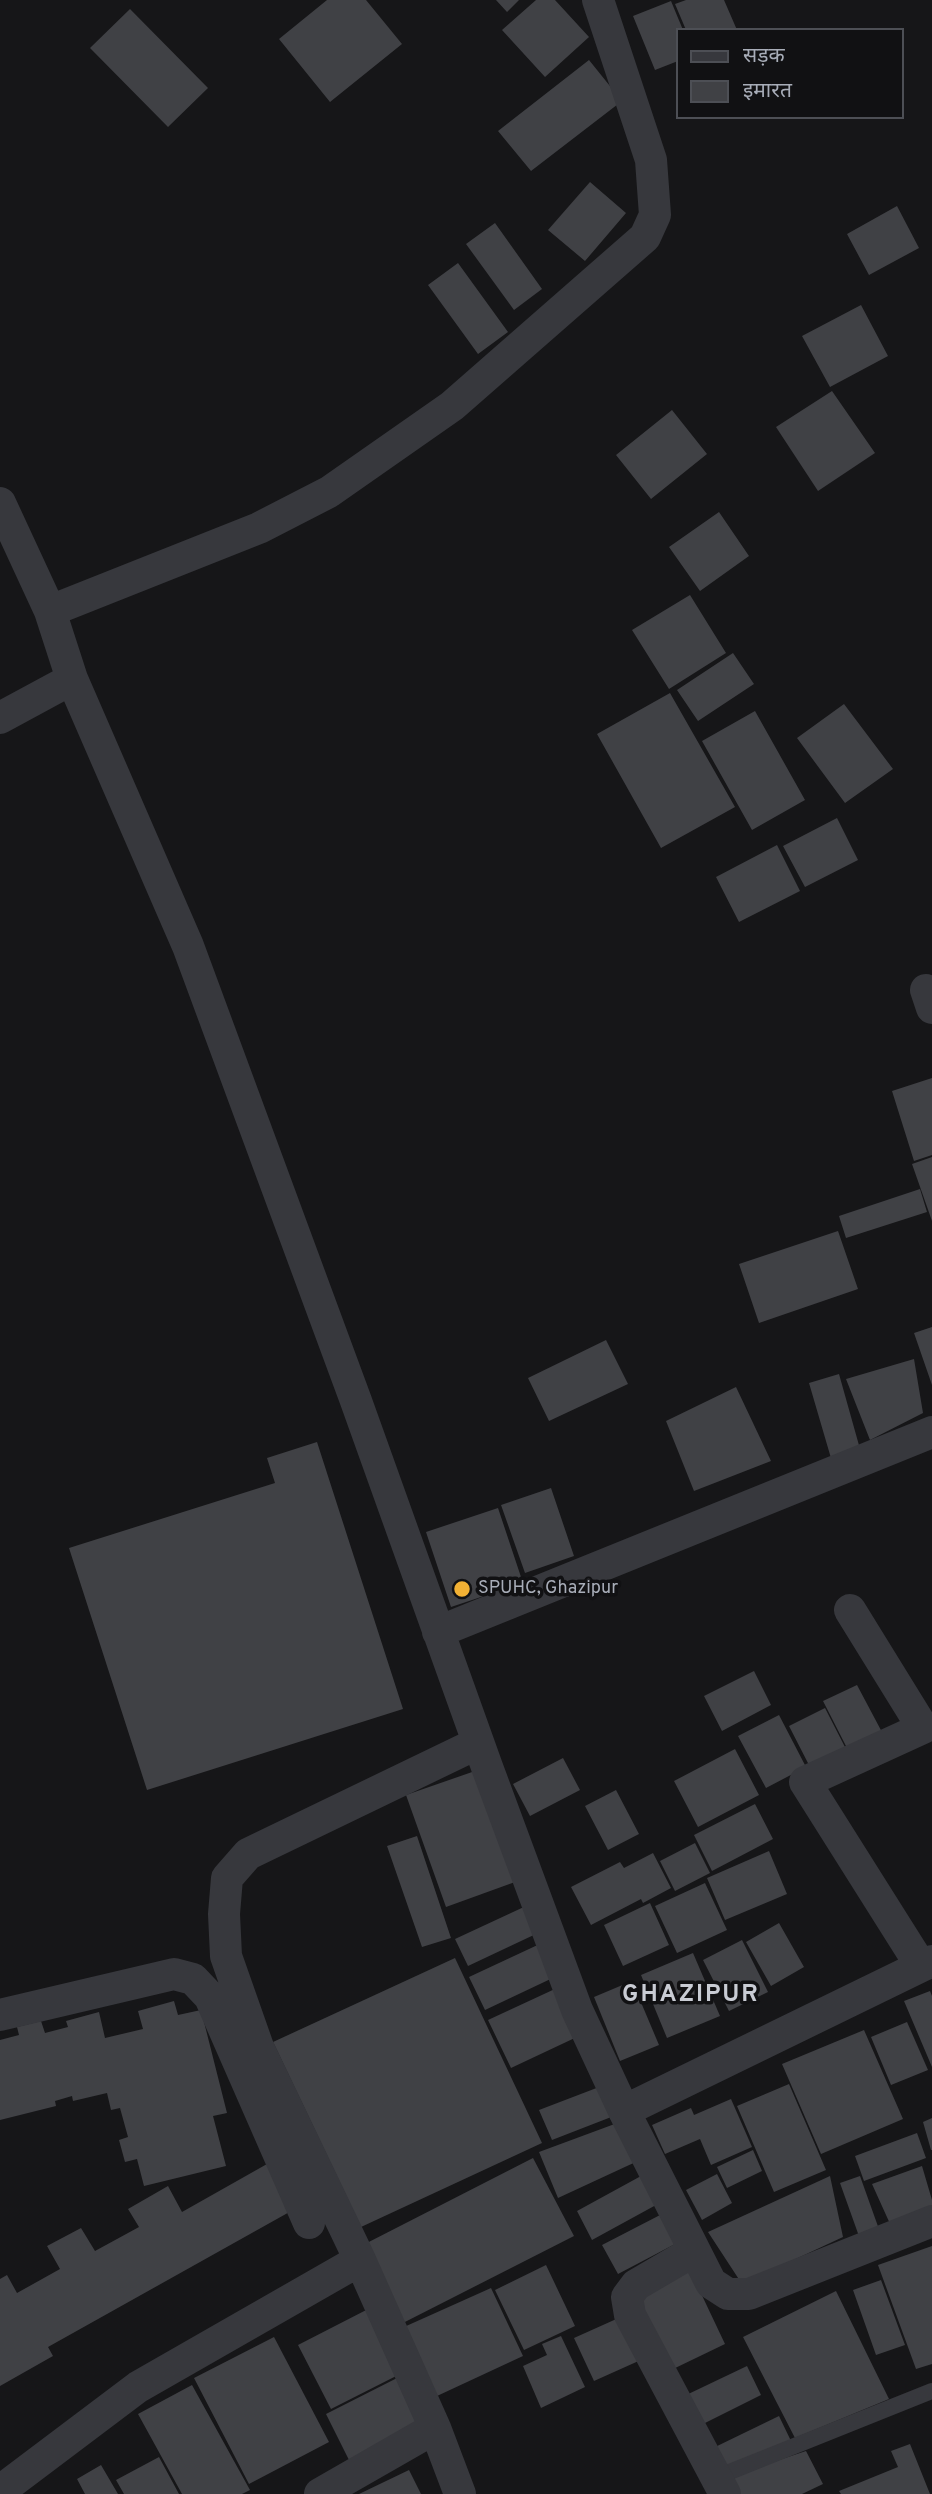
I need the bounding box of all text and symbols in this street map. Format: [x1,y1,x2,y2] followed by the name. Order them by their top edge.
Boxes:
[676,28,904,119] legend
[743,43,785,70] text: सड़क
[743,78,792,105] text: इमारत
[478,1578,618,1600] place label: SPUHC, Ghazipur
[452,1579,472,1599] marker: SPUHC, Ghazipur
[623,1982,759,2010] district label: GHAZIPUR

